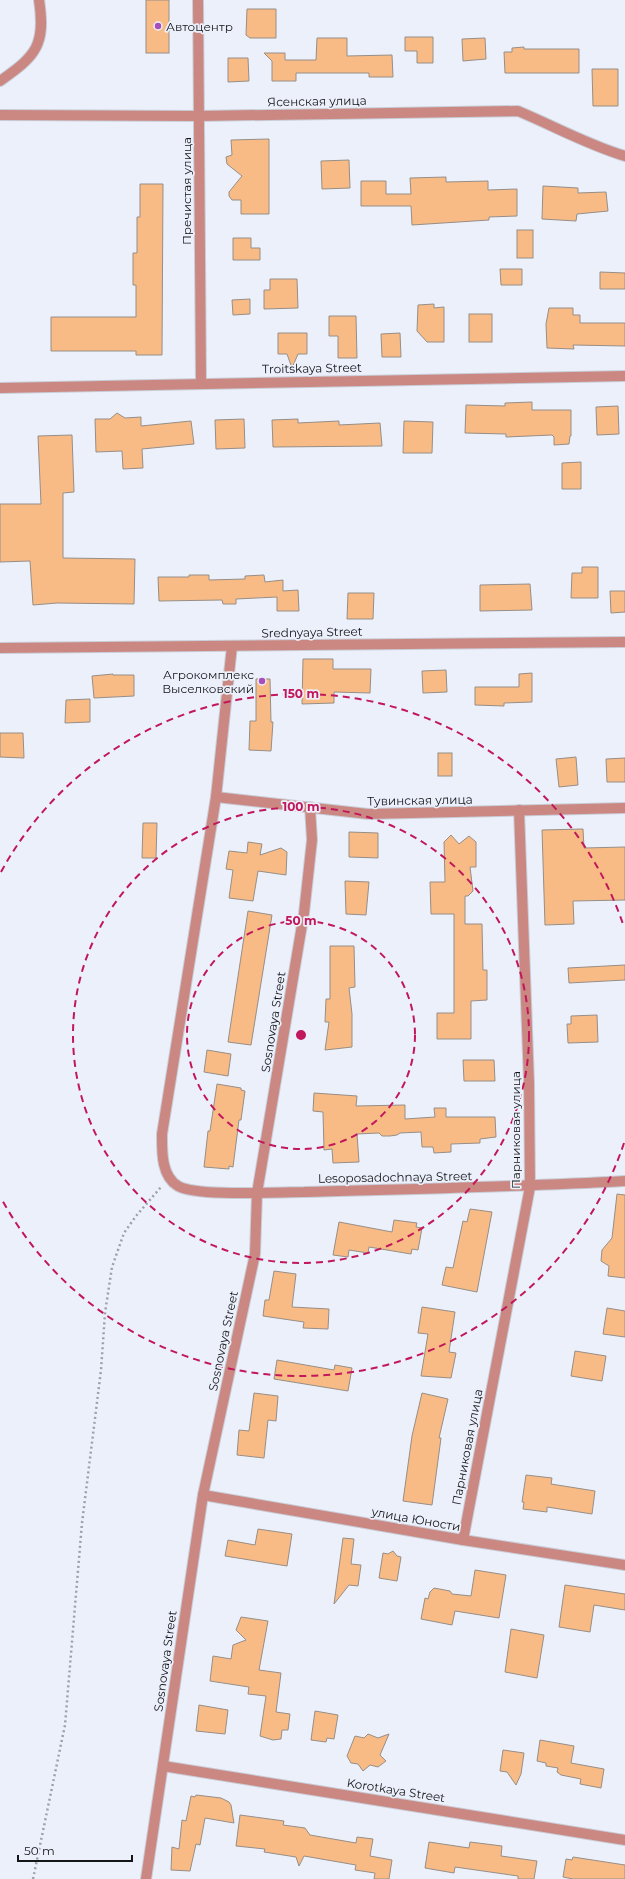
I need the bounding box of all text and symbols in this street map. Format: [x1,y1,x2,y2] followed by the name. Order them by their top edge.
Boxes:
[166,19,233,34] place label: Автоцентр
[153,21,163,31] marker: Автоцентр
[267,93,367,109] street label: Ясенская улица
[179,137,194,245] street label: Пречистая улица
[262,360,362,376] street label: Troitskaya Street
[261,624,363,640] street label: Srednyaya Street
[162,667,254,696] place label: Агрокомплекс Выселковский
[257,676,267,686] marker: Агрокомплекс Выселковский
[283,686,319,701] text: 150 m
[367,792,473,808] street label: Тувинская улица
[283,799,319,814] text: 100 m
[285,913,317,928] text: 50 m
[258,970,288,1074] street label: Sosnovaya Street
[294,1028,308,1042] centre of rings
[508,1071,523,1189] street label: Парниковая улица
[318,1168,472,1186] street label: Lesoposadochnaya Street
[205,1289,241,1392] street label: Sosnovaya Street
[448,1388,486,1506] street label: Парниковая улица
[369,1504,462,1534] street label: улица Юности
[150,1609,180,1713] street label: Sosnovaya Street
[346,1775,446,1805] street label: Korotkaya Street
[18,1837,132,1863] scale bar
[24,1843,55,1858] text: 50 m

